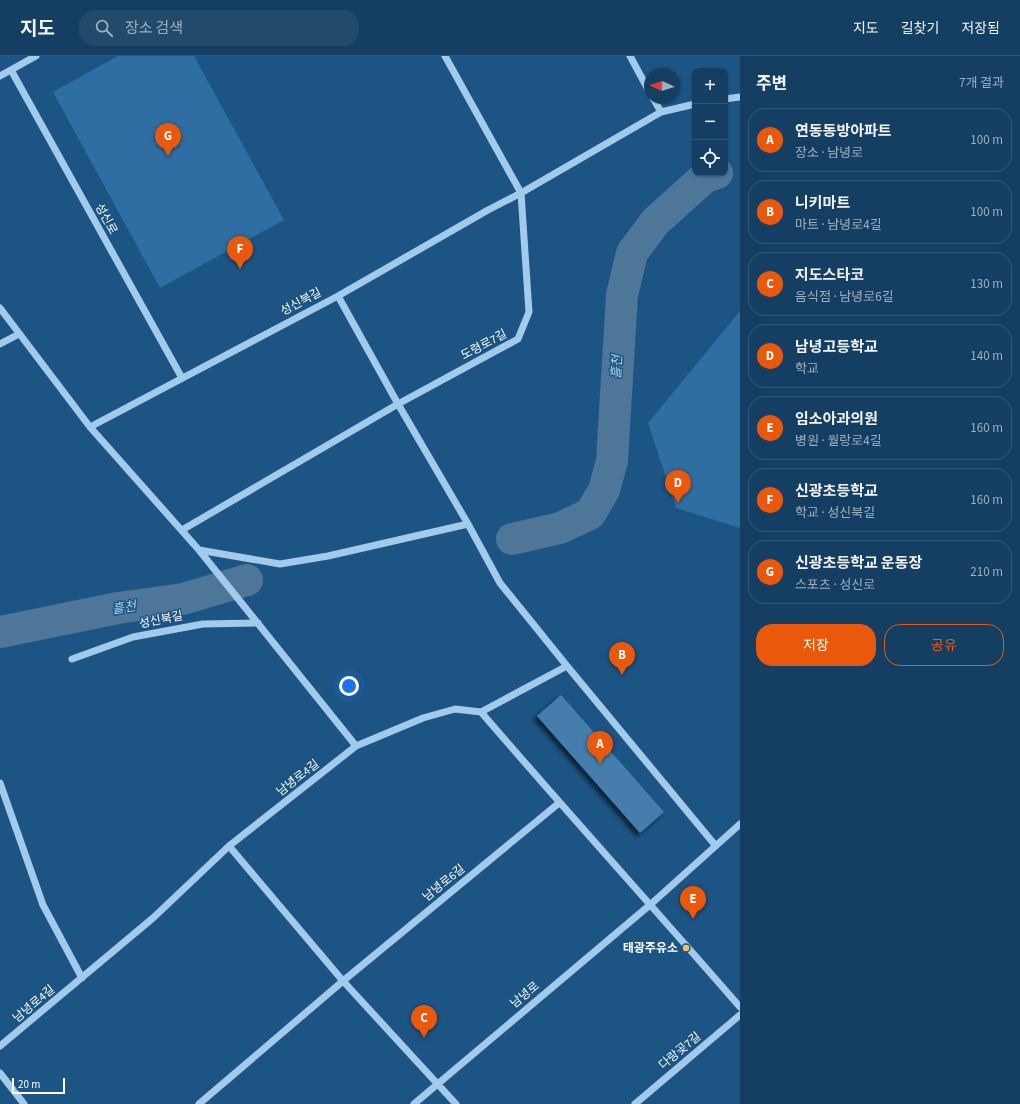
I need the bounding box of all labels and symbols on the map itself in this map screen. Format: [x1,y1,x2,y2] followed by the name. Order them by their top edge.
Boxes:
[644,68,680,104] north arrow
[155,123,181,156] pin: G
[91,200,121,238] street label: 성신로
[227,236,253,269] pin: F
[278,284,324,320] street label: 성신북길
[458,326,510,364] street label: 도령로7길
[607,354,627,379] water label: 흘천
[665,470,691,503] pin: D
[111,597,138,619] water label: 흘천
[138,607,184,633] street label: 성신북길
[609,642,635,675] pin: B
[339,676,359,696] your location
[587,731,613,764] pin: A
[273,756,323,800] street label: 남녕로4길
[419,861,469,905] street label: 남녕로6길
[680,886,706,919] pin: E
[623,940,678,957] place label: 태광주유소
[681,943,691,953] marker: 태광주유소
[507,978,543,1012] street label: 남녕로
[9,981,59,1027] street label: 남녕로4길
[411,1005,437,1038] pin: C
[655,1028,705,1074] street label: 다랑곶7길
[12,1076,65,1095] scale bar

